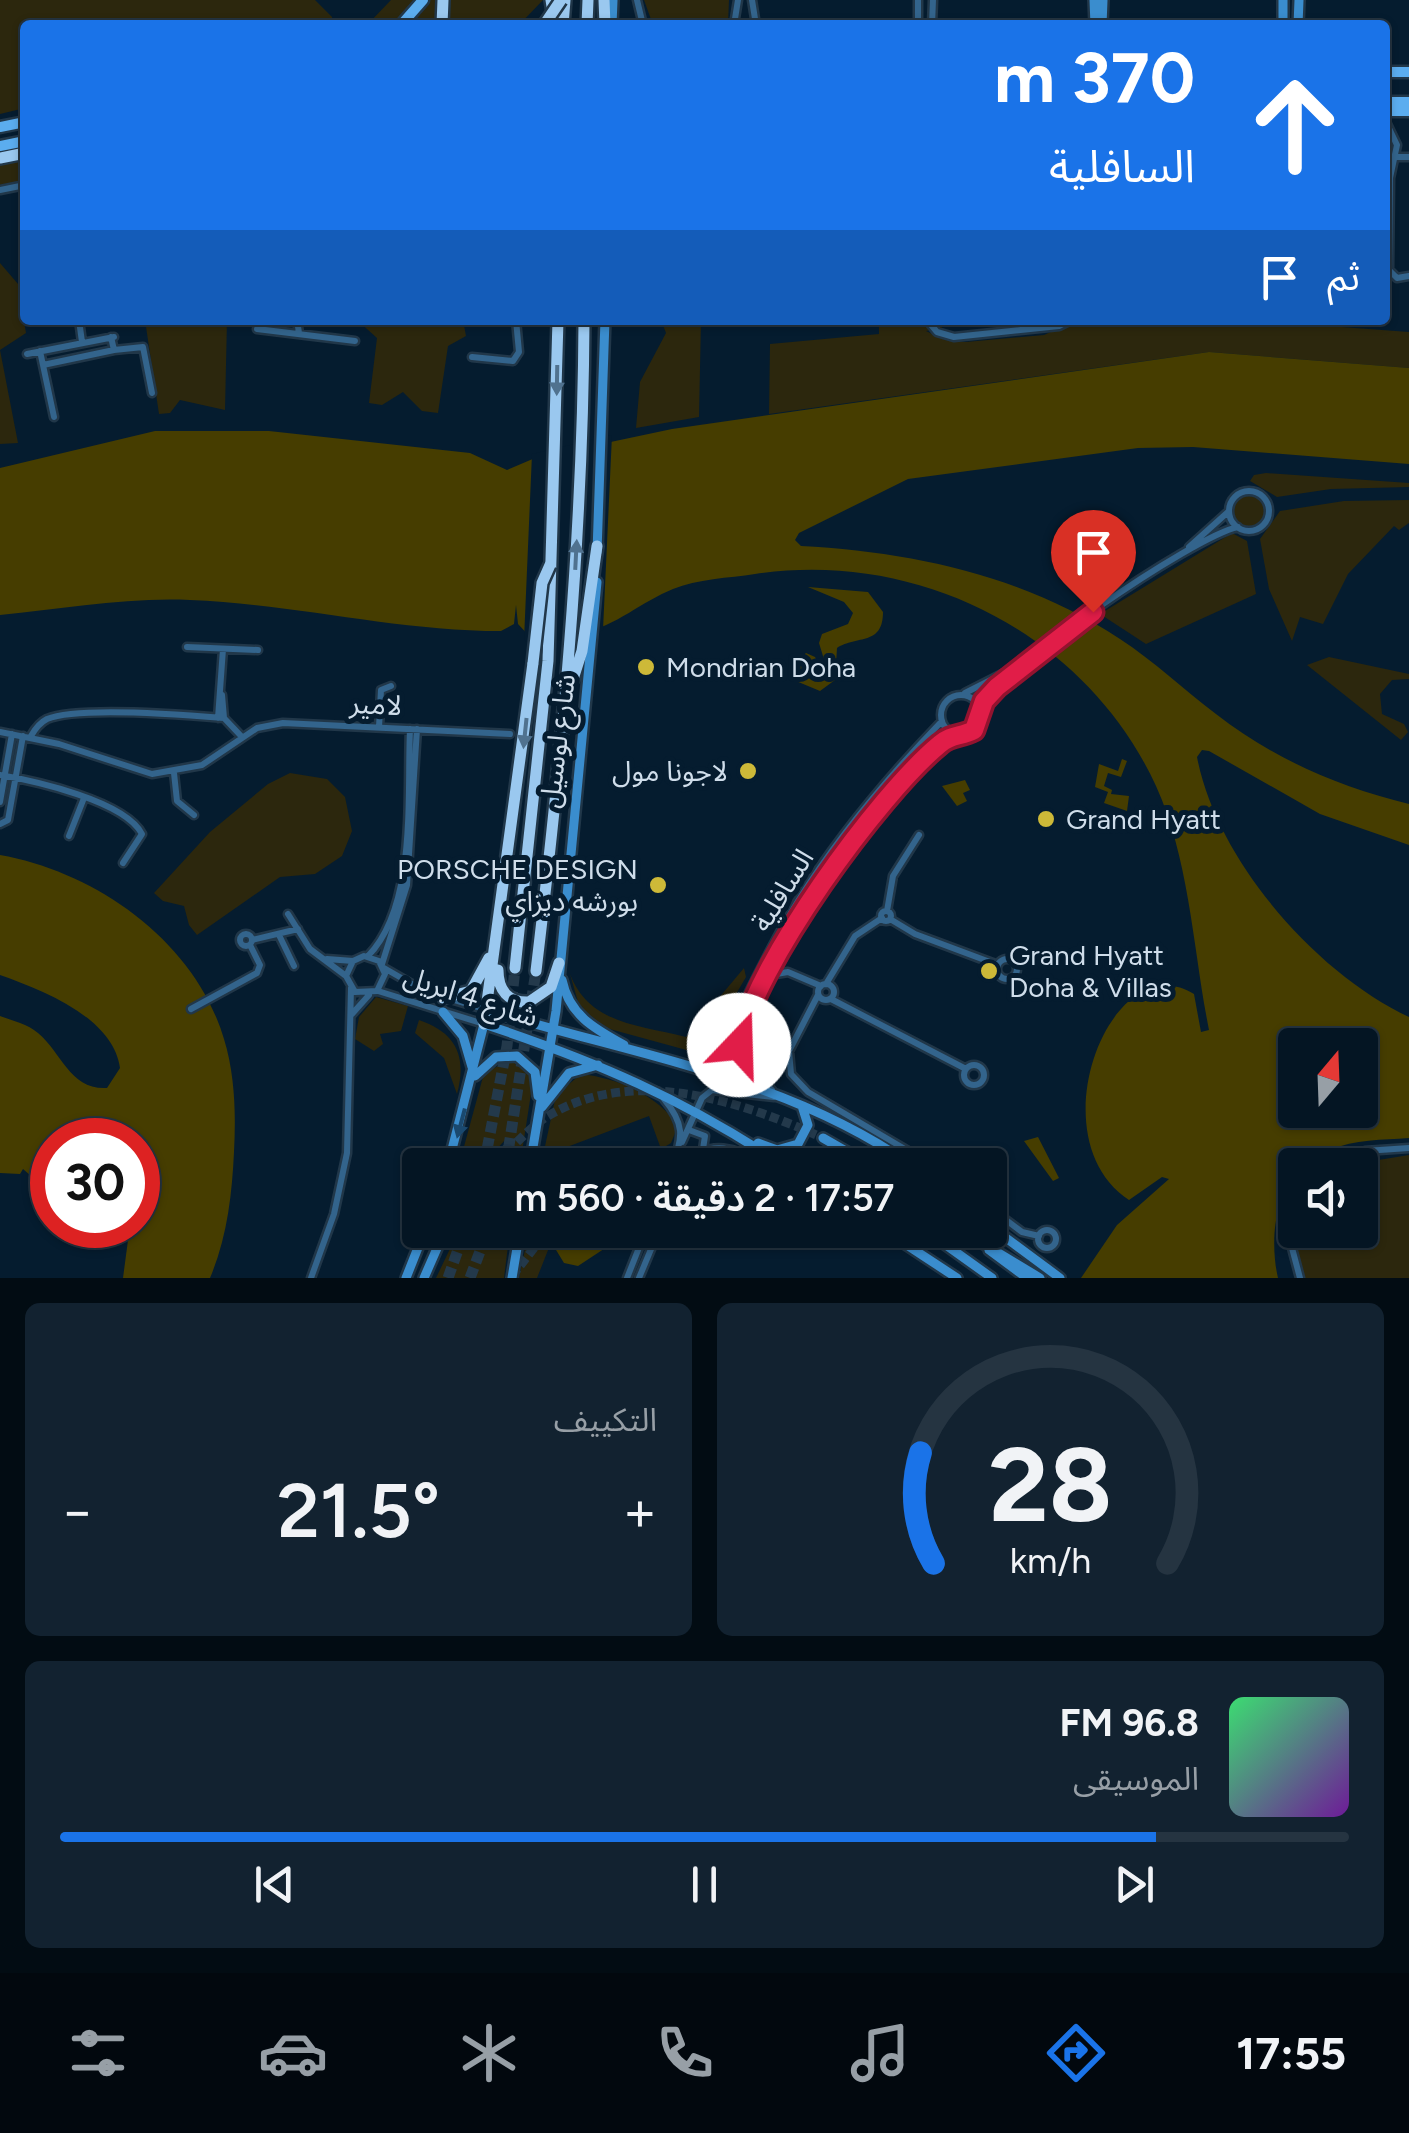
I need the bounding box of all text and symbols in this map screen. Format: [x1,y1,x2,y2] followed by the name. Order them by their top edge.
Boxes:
[994,35,1195,120] text: 370 m
[1230,60,1360,190] icon: ahead
[1049,139,1195,193] text: السافلية
[1252,250,1307,305] icon: arrive
[1327,254,1360,300] text: ثم
[549,365,565,397] one-way arrow
[1051,510,1136,613] pin
[1066,525,1121,580] icon: arrive
[568,539,584,571] one-way arrow
[666,650,856,684] place label: Mondrian Doha
[635,656,657,678] marker: Mondrian Doha
[532,672,586,810] street label: شارع لوسيل
[348,686,403,722] street label: لامير
[517,717,533,749] one-way arrow
[612,754,728,788] place label: لاجونا مول
[737,760,759,782] marker: لاجونا مول
[1066,802,1221,836] place label: Grand Hyatt
[1035,808,1057,830] marker: Grand Hyatt
[744,842,820,938] street label: السافلية
[397,852,638,922] place label: PORSCHE DESIGN بورشه ديزاي
[647,874,669,896] marker: PORSCHE DESIGN بورشه ديزاي
[1009,938,1172,1004] place label: Grand Hyatt Doha & Villas
[398,958,542,1037] street label: شارع 4 ابريل
[978,960,1000,982] marker: Grand Hyatt Doha & Villas
[687,993,791,1097] position arrow
[1278,1028,1378,1128] north arrow
[1278,1028,1378,1248] map controls
[453,1108,468,1139] one-way arrow
[30,1118,160,1248] speed limit sign: 30
[1278,1148,1378,1248] button: sound
[515,1175,894,1221] text: 17:57 · 2 دقيقة · 560 m
[554,1401,657,1439] text: التكييف
[989,1422,1112,1547] text: 28
[277,1466,440,1556] text: 21.5°
[60,1478,94,1544] text: −
[623,1478,657,1544] text: +
[1010,1539,1091,1582] text: km/h
[1060,1700,1199,1746] text: 96.8 FM
[1073,1760,1199,1798] text: الموسيقى
[247,1857,302,1912] icon: previous
[677,1857,732,1912] icon: pause
[1107,1857,1162,1912] icon: next
[63,2018,133,2088] icon: filters
[258,2018,328,2088] icon: car
[454,2018,524,2088] icon: climate
[650,2018,720,2088] icon: phone
[845,2018,915,2088] icon: music
[1041,2018,1111,2088] icon: directions
[1236,2026,1346,2080] text: 17:55

